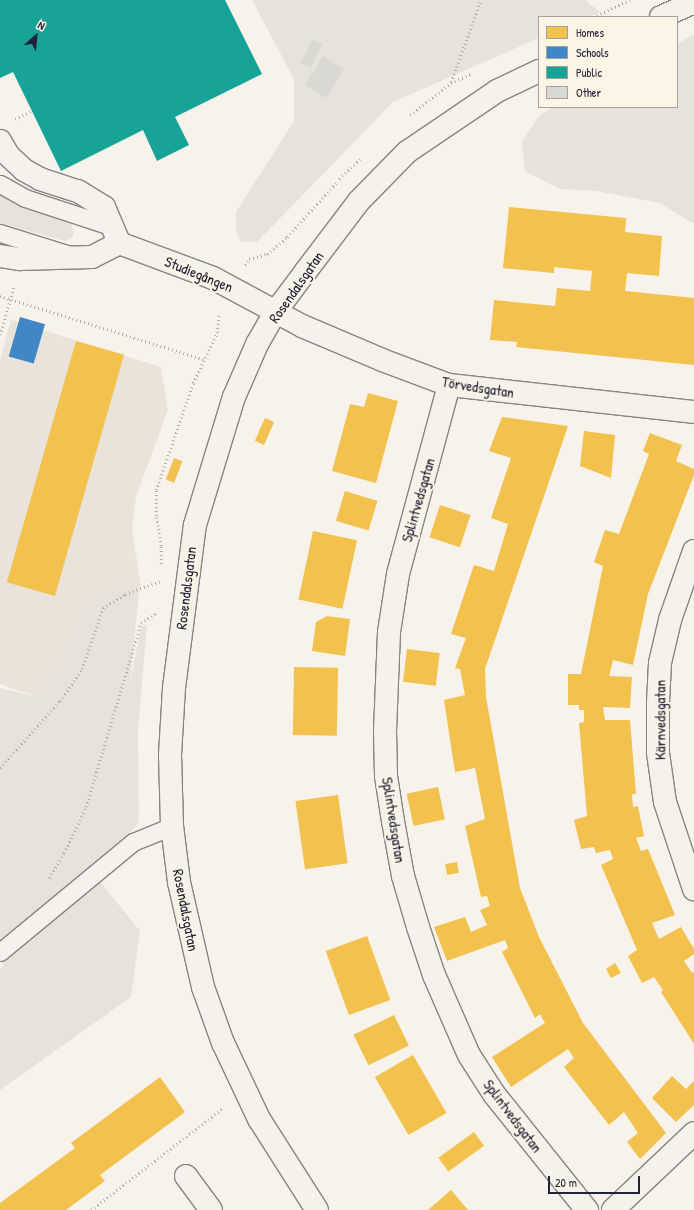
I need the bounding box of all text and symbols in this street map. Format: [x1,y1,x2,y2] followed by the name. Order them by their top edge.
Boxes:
[16,16,56,56] north arrow
[538,16,678,108] legend
[36,18,47,33] text: N
[576,24,604,41] text: Homes
[576,44,609,61] text: Schools
[576,64,602,81] text: Public
[576,84,601,101] text: Other
[265,248,327,326] street label: Rosendalsgatan
[162,252,236,296] street label: Studiegången
[441,372,515,402] street label: Törvedsgatan
[397,456,439,544] street label: Splintvedsgatan
[172,546,200,630] street label: Rosendalsgatan
[651,680,669,760] street label: Kärnvedsgatan
[378,776,410,864] street label: Splintvedsgatan
[169,867,203,953] street label: Rosendalsgatan
[480,1076,546,1156] street label: Splintvedsgatan
[550,1168,642,1194] scale bar
[555,1174,577,1191] text: 20 m

